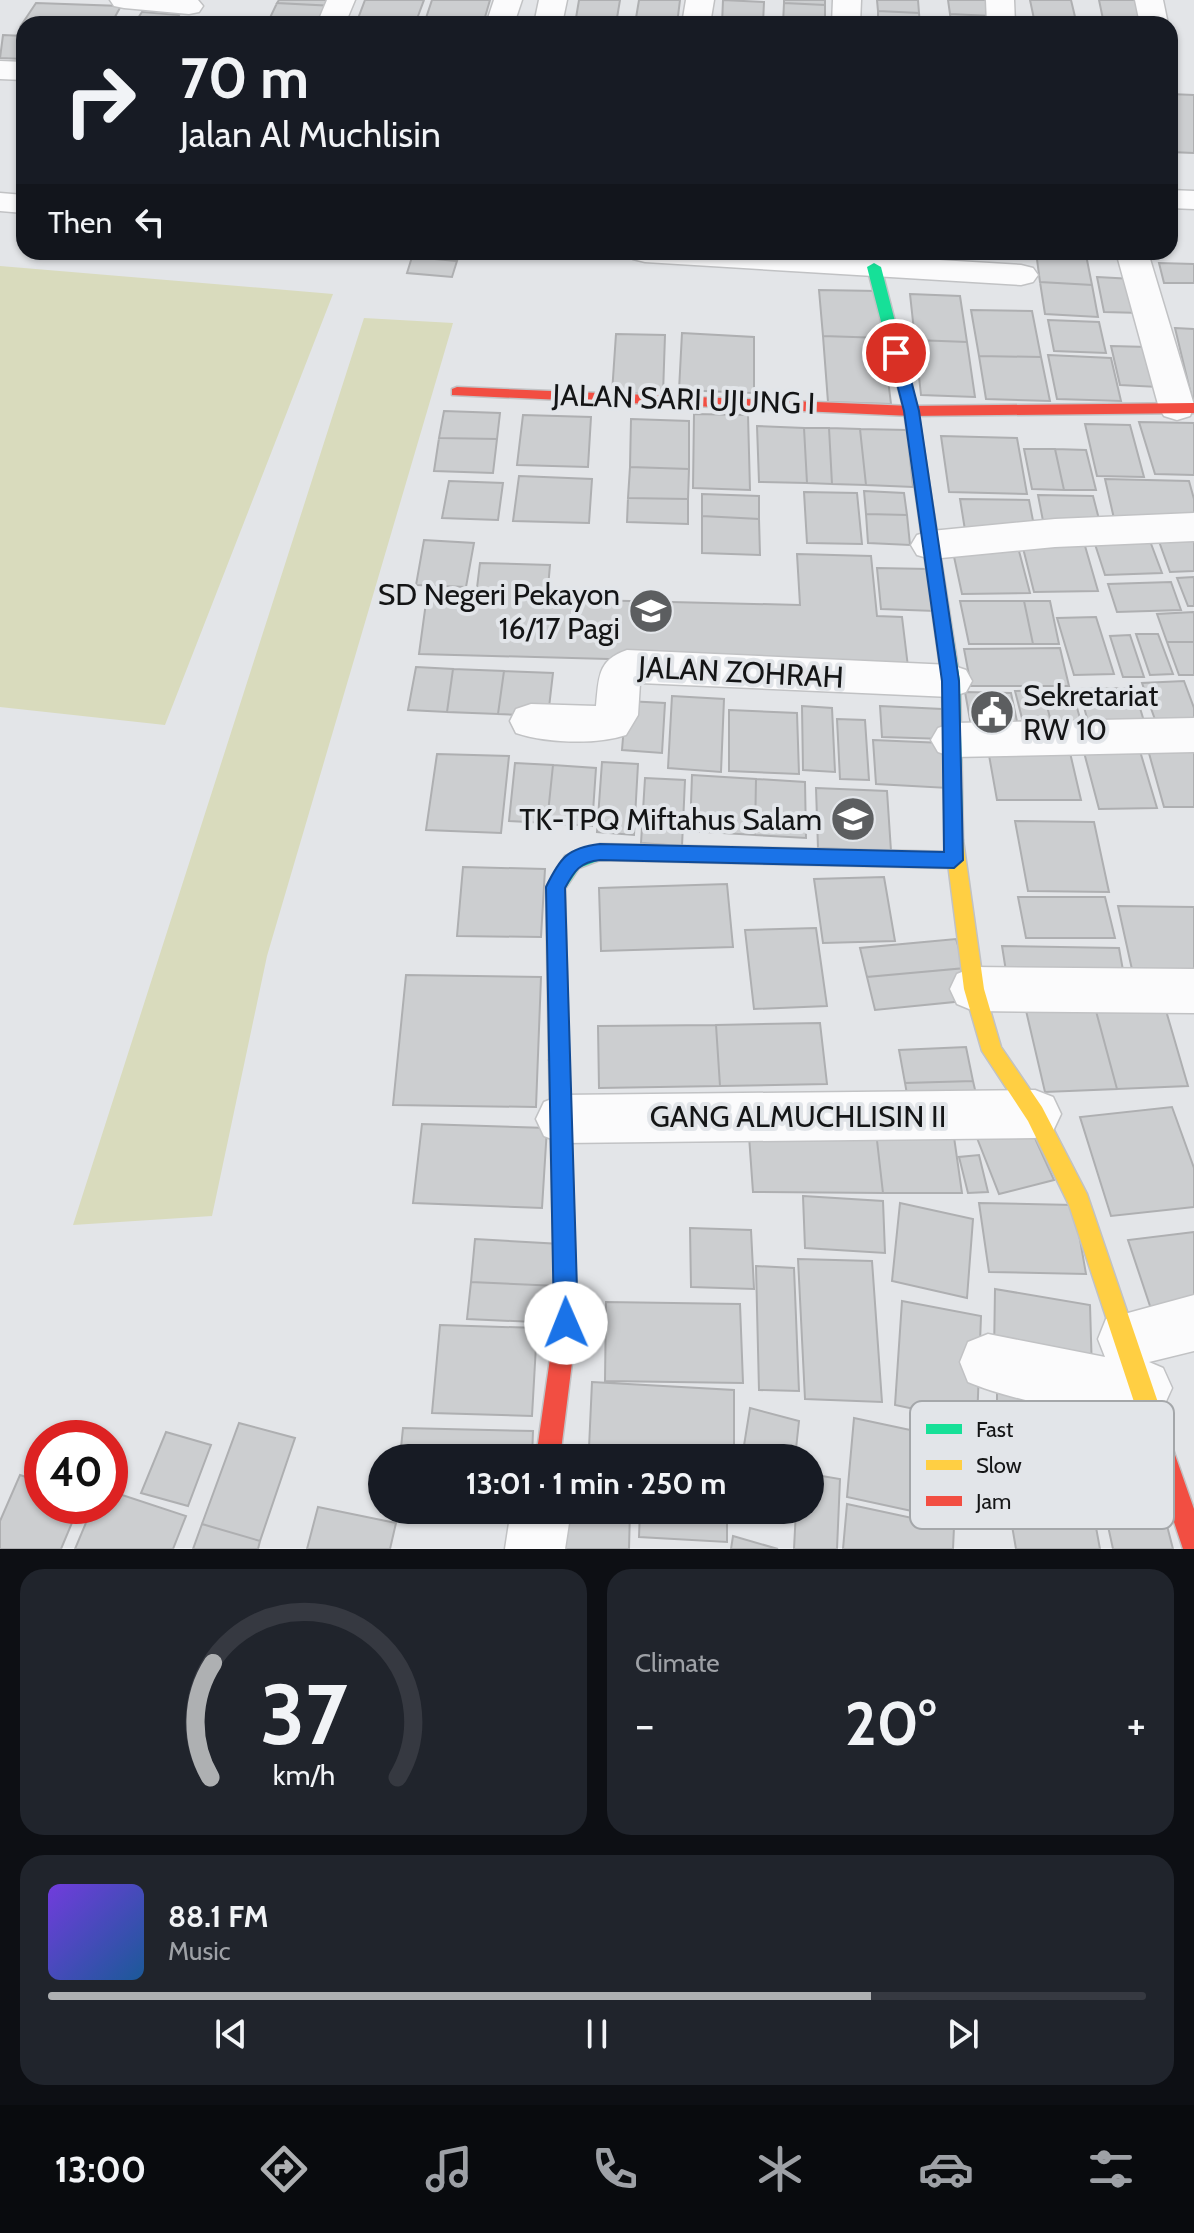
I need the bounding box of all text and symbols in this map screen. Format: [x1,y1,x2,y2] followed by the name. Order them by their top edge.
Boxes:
[180,44,309,112] text: 70 m
[48,48,152,152] icon: right
[180,112,441,156] text: Jalan Al Muchlisin
[128,200,172,244] icon: left
[48,204,112,241] text: Then
[862,319,930,387] pin
[874,331,918,375] icon: arrive
[551,376,816,422] street label: JALAN SARI UJUNG I
[378,576,620,647] place label: SD Negeri Pekayon 16/17 Pagi
[627,587,675,635] school or university icon: SD Negeri Pekayon 16/17 Pagi
[636,648,845,696] street label: JALAN ZOHRAH
[1023,677,1158,748] place label: Sekretariat RW 10
[968,688,1016,736] public building icon: Sekretariat RW 10
[829,795,877,843] school or university icon: TK-TPQ Miftahus Salam
[519,801,822,838] place label: TK-TPQ Miftahus Salam
[650,1098,946,1135] street label: GANG ALMUCHLISIN II
[524,1281,608,1365] position arrow
[910,1401,1174,1529] legend
[976,1416,1014,1443] text: Fast
[24,1420,128,1524] speed limit sign: 40
[976,1452,1022,1479] text: Slow
[466,1465,726,1502] text: 13:01 · 1 min · 250 m
[975,1488,1011,1515] text: Jam
[635,1647,720,1679] text: Climate
[260,1664,347,1765] text: 37
[845,1687,936,1760] text: 20°
[635,1698,654,1751] text: −
[1127,1698,1146,1751] text: +
[272,1757,335,1792] text: km/h
[168,1898,268,1935] text: 88.1 FM
[168,1935,231,1967] text: Music
[209,2012,253,2056] icon: previous
[575,2012,619,2056] icon: pause
[941,2012,985,2056] icon: next
[256,2141,312,2197] icon: directions
[421,2141,477,2197] icon: music
[587,2141,643,2197] icon: phone
[752,2141,808,2197] icon: climate
[918,2141,974,2197] icon: car
[1083,2141,1139,2197] icon: filters
[55,2147,146,2191] text: 13:00

